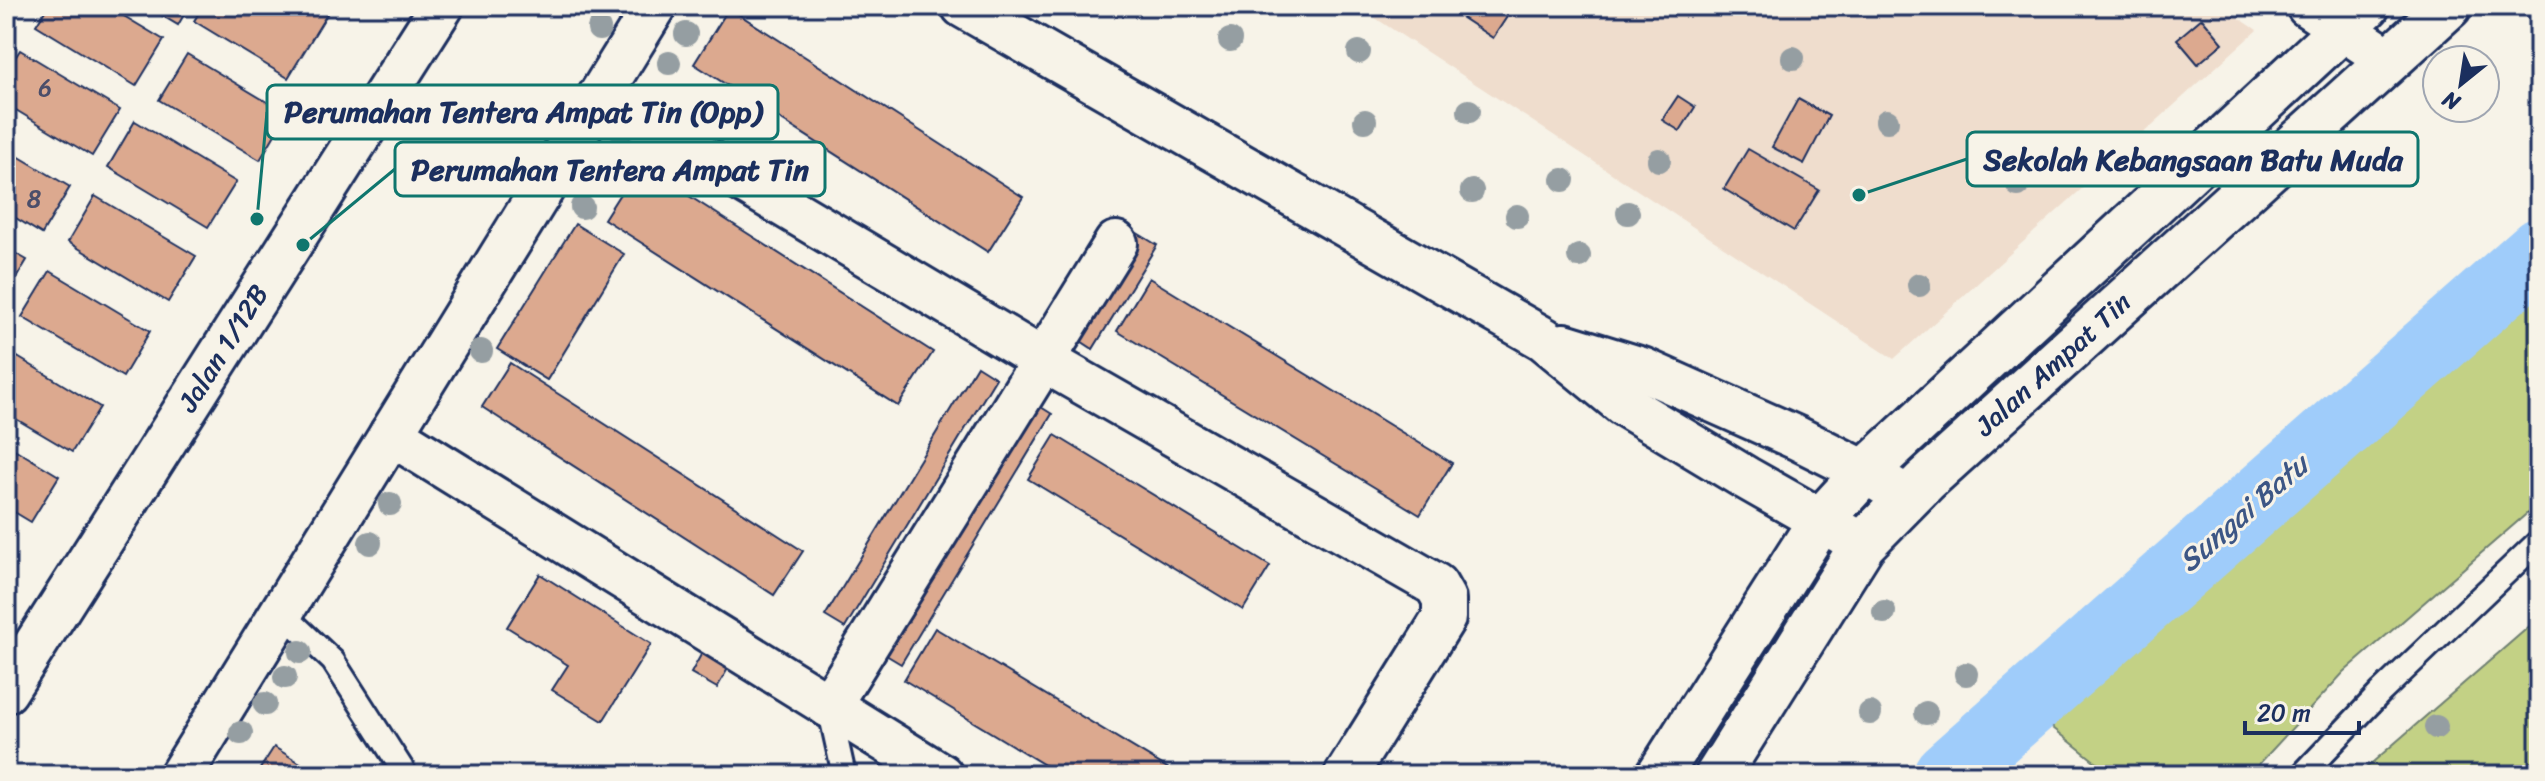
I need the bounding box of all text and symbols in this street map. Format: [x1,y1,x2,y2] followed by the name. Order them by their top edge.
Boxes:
[2421,44,2501,124] north arrow
[38,67,52,109] house number: 6
[2434,80,2468,122] text: N
[267,85,778,139] callout: Perumahan Tentera Ampat Tin (Opp)
[284,85,764,139] text: Perumahan Tentera Ampat Tin (Opp)
[1967,132,2418,186] callout: Sekolah Kebangsaan Batu Muda
[1982,133,2404,187] text: Sekolah Kebangsaan Batu Muda
[395,142,825,196] callout: Perumahan Tentera Ampat Tin
[411,143,810,197] text: Perumahan Tentera Ampat Tin
[27,178,41,220] house number: 8
[164,274,282,423] street label: Jalan 1/12B
[1962,279,2143,449] street label: Jalan Ampat Tin
[2165,438,2324,586] water label: Sungai Batu
[2245,685,2359,735] scale bar
[2257,692,2311,734] text: 20 m

